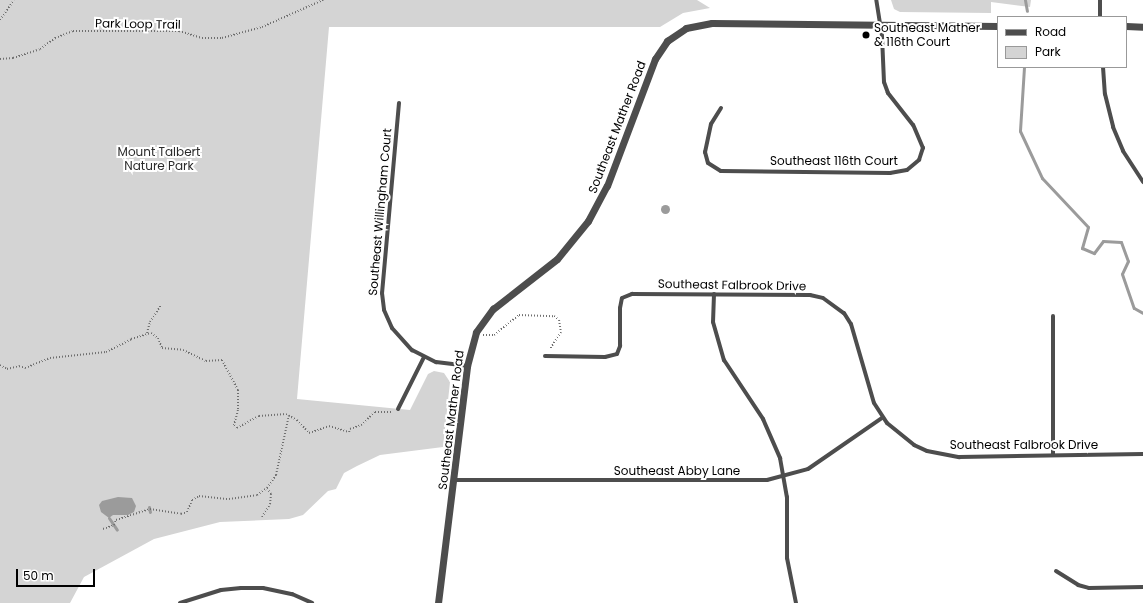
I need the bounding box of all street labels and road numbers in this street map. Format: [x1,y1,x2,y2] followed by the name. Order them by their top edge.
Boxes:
[95,16,181,32] street label: Park Loop Trail
[585,59,649,195] street label: Southeast Mather Road
[366,128,394,296] street label: Southeast Willingham Court
[770,154,898,168] street label: Southeast 116th Court
[658,277,806,293] street label: Southeast Falbrook Drive
[435,349,467,491] street label: Southeast Mather Road
[950,438,1098,452] street label: Southeast Falbrook Drive
[614,464,740,478] street label: Southeast Abby Lane

